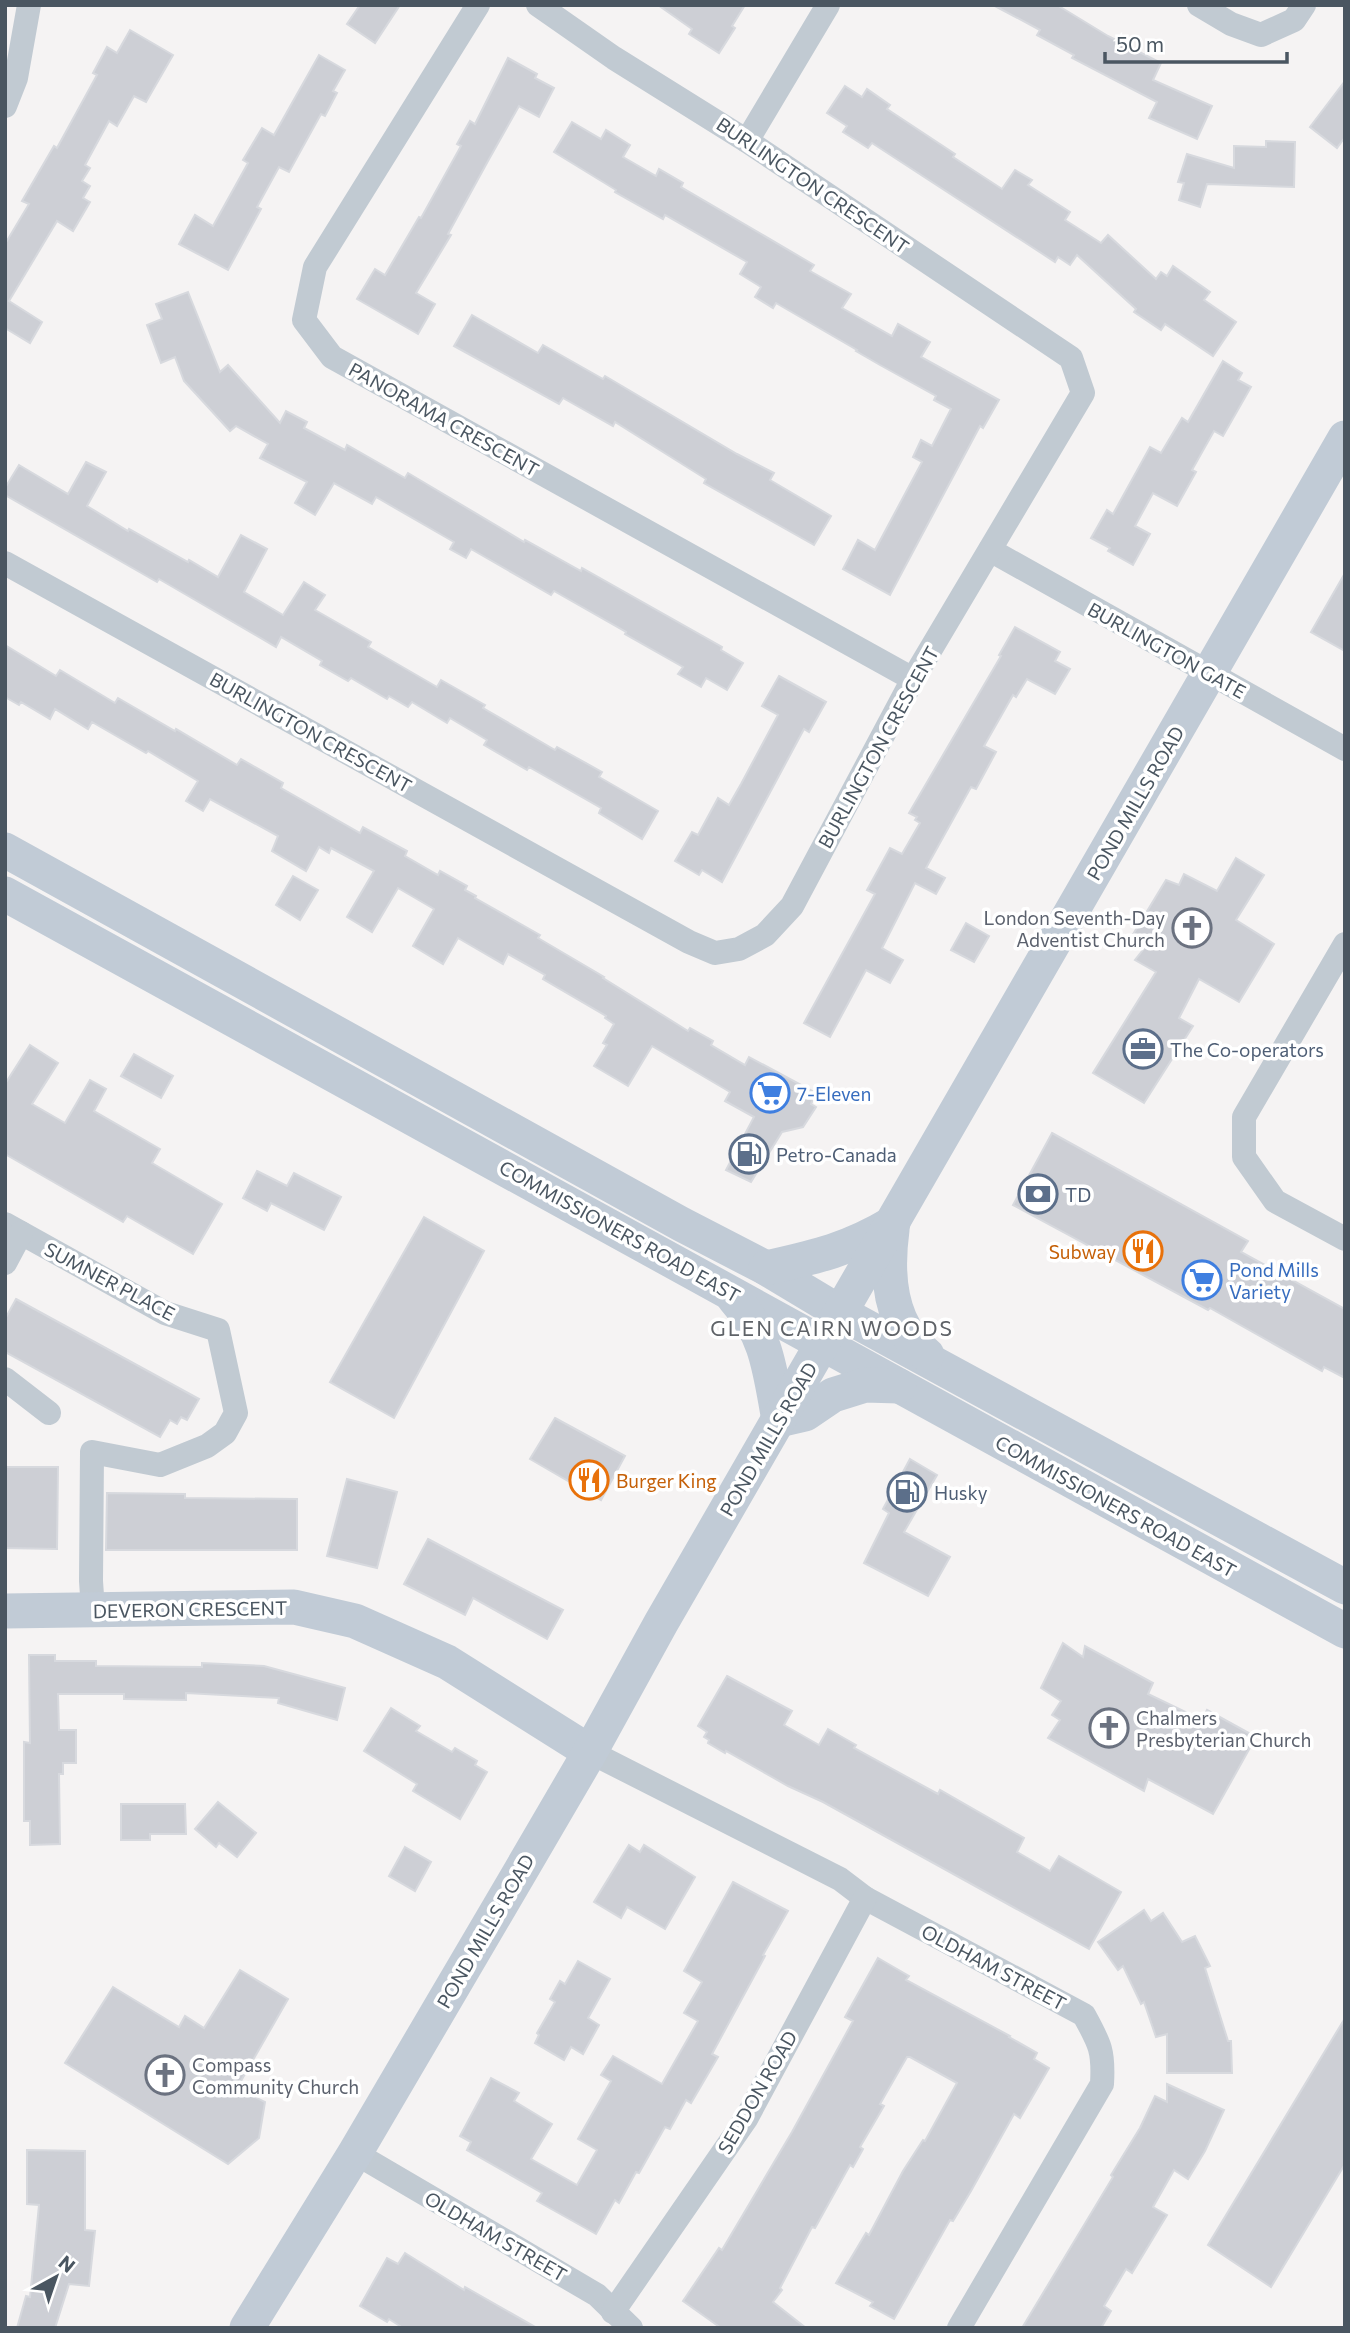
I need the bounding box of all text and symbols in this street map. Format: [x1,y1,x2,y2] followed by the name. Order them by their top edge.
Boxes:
[1105,21,1287,65] scale bar
[1116,31,1164,56] text: 50 m
[712,112,914,258] street label: BURLINGTON CRESCENT
[345,357,543,481] street label: PANORAMA CRESCENT
[1084,597,1250,703] street label: BURLINGTON GATE
[813,642,943,852] street label: BURLINGTON CRESCENT
[206,667,416,797] street label: BURLINGTON CRESCENT
[1082,722,1188,884] street label: POND MILLS ROAD
[984,906,1165,951] place label: London Seventh-Day Adventist Church
[1171,907,1213,949] church icon: London Seventh-Day Adventist Church
[1122,1028,1164,1070] office icon: The Co-operators
[1170,1038,1324,1061] place label: The Co-operators
[749,1072,791,1114] supermarket icon: 7-Eleven
[797,1082,871,1105] place label: 7-Eleven
[728,1133,770,1175] fuel station icon: Petro-Canada
[776,1143,897,1166] place label: Petro-Canada
[496,1155,744,1307] street label: COMMISSIONERS ROAD EAST
[1017,1173,1059,1215] bank icon: TD
[1065,1183,1091,1206] place label: TD
[1122,1230,1164,1272] restaurant icon: Subway
[41,1237,179,1325] street label: SUMNER PLACE
[1049,1240,1116,1263] place label: Subway
[1229,1258,1319,1303] place label: Pond Mills Variety
[1181,1259,1223,1301] supermarket icon: Pond Mills Variety
[710,1315,954,1340] district label: GLEN CAIRN WOODS
[715,1358,821,1520] street label: POND MILLS ROAD
[992,1430,1240,1582] street label: COMMISSIONERS ROAD EAST
[568,1459,610,1501] restaurant icon: Burger King
[616,1469,717,1492] place label: Burger King
[886,1471,928,1513] fuel station icon: Husky
[934,1481,988,1504] place label: Husky
[93,1596,287,1622] street label: DEVERON CRESCENT
[1136,1706,1311,1751] place label: Chalmers Presbyterian Church
[1088,1707,1130,1749] church icon: Chalmers Presbyterian Church
[432,1850,538,2012] street label: POND MILLS ROAD
[918,1919,1070,2015] street label: OLDHAM STREET
[712,2026,802,2158] street label: SEDDON ROAD
[192,2053,359,2098] place label: Compass Community Church
[144,2054,186,2096] church icon: Compass Community Church
[421,2186,571,2286] street label: OLDHAM STREET
[21,2242,91,2312] north arrow
[54,2250,80,2277] text: N

